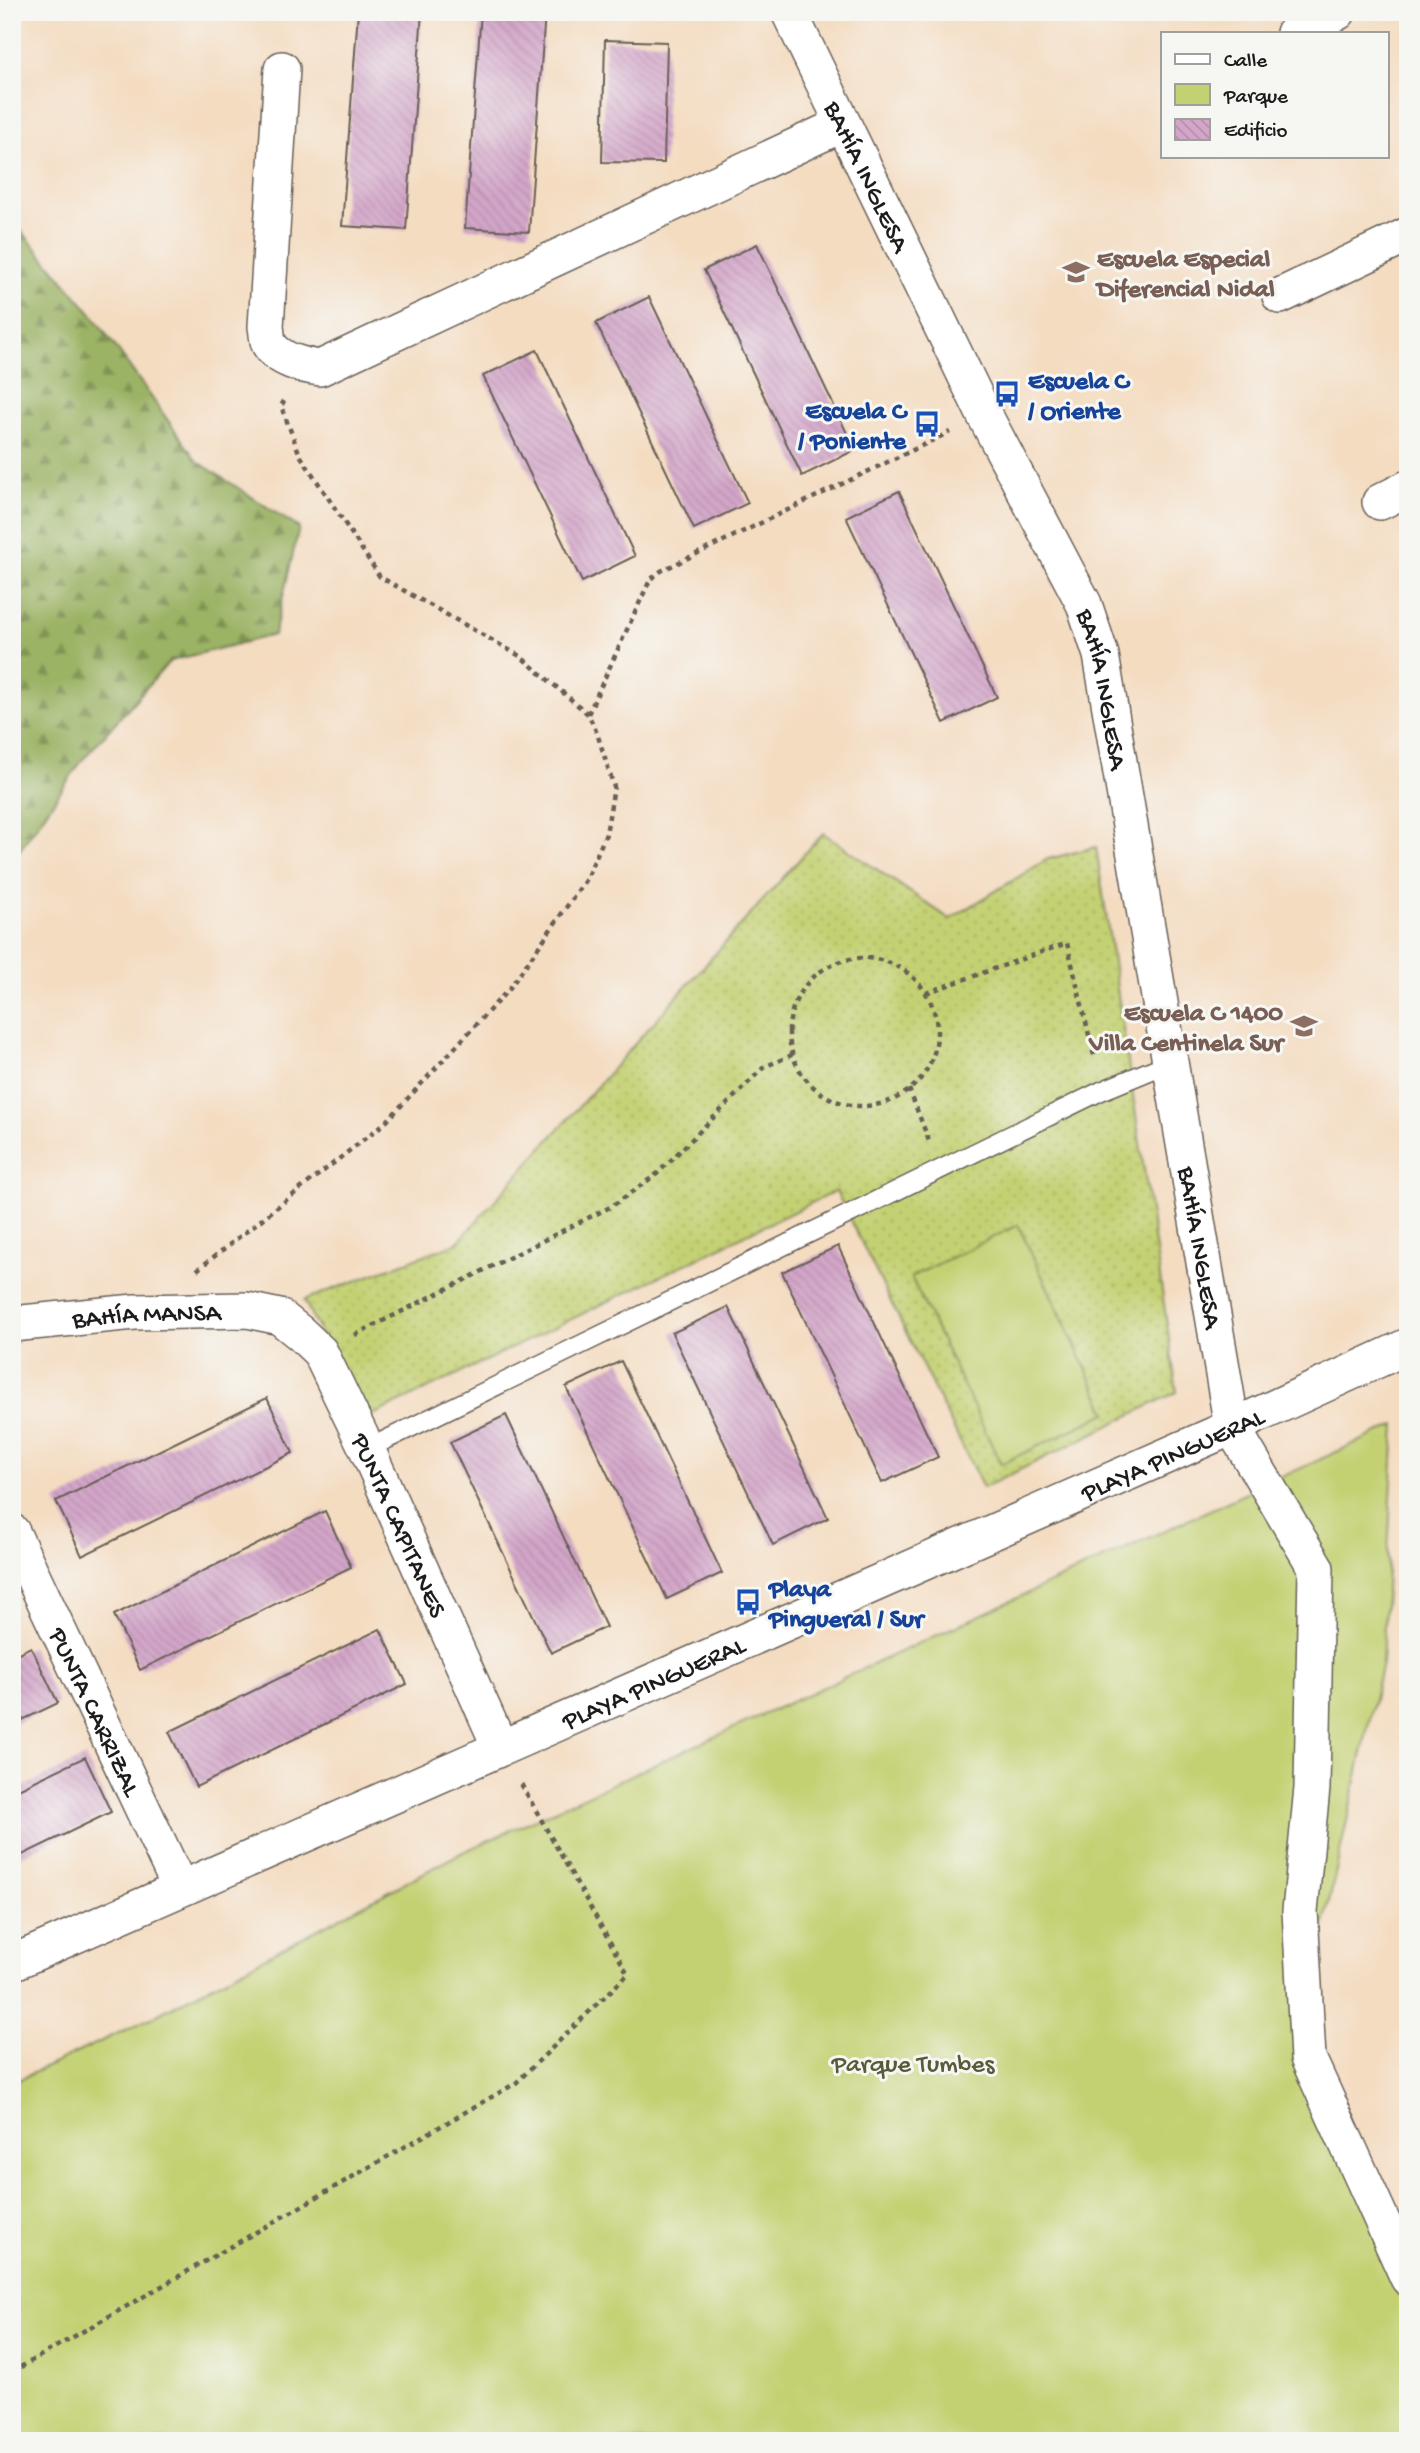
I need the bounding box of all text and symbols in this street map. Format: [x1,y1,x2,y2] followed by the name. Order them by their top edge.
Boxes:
[1161,32,1388,158] legend
[1224,50,1268,75] text: Calle
[1223,86,1289,111] text: Parque
[814,96,915,260] street label: BAHÍA INGLESA
[1224,120,1288,145] text: Edificio
[1095,246,1275,307] place label: Escuela Especial Diferencial Nidal
[1061,257,1091,287] school or university icon: Escuela Especial Diferencial Nidal
[1028,368,1132,429] place label: Escuela C / Oriente
[992,379,1022,409] bus stop icon: Escuela C / Oriente
[798,398,909,459] place label: Escuela C / Poniente
[912,409,942,439] bus stop icon: Escuela C / Poniente
[1066,605,1131,774] street label: BAHÍA INGLESA
[1088,1000,1286,1061] place label: Escuela C 1400 Villa Centinela Sur
[1289,1011,1319,1041] school or university icon: Escuela C 1400 Villa Centinela Sur
[1168,1164,1226,1333] street label: BAHÍA INGLESA
[70,1299,223,1338] street label: BAHÍA MANSA
[1077,1403,1271,1512] street label: PLAYA PINGUERAL
[341,1428,452,1624] street label: PUNTA CAPITANES
[767,1576,926,1637] place label: Playa Pingueral / Sur
[733,1587,763,1617] bus stop icon: Playa Pingueral / Sur
[39,1623,146,1803] street label: PUNTA CARRIZAL
[558,1631,752,1740] street label: PLAYA PINGUERAL
[831,2051,996,2082] park label: Parque Tumbes

